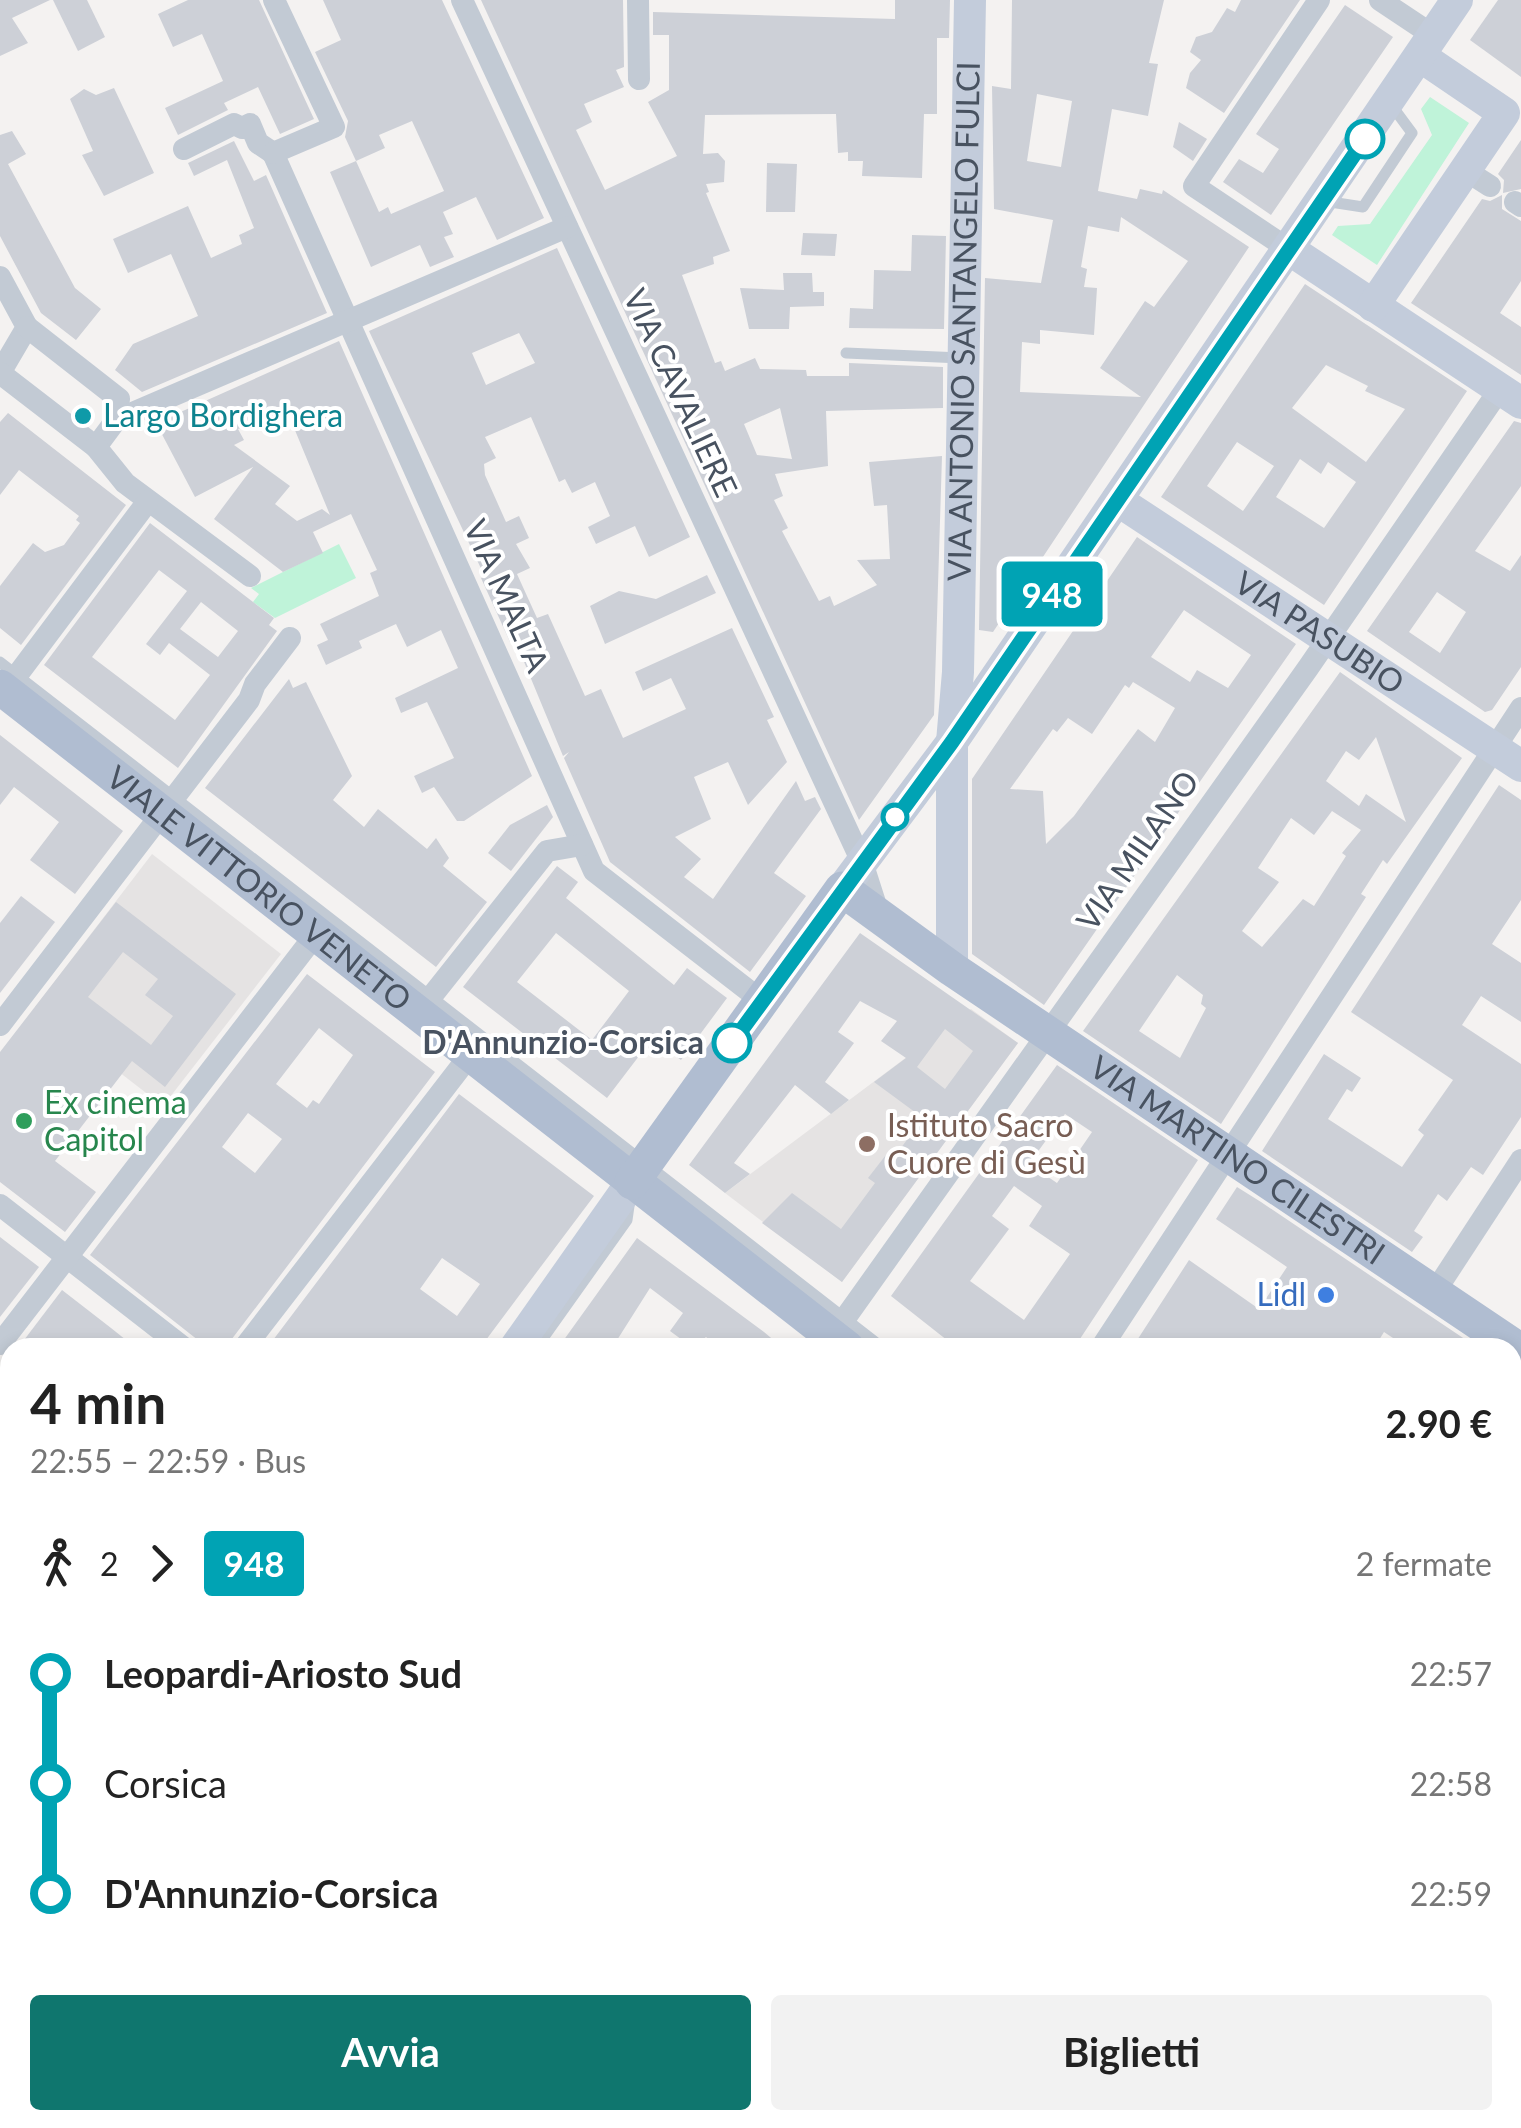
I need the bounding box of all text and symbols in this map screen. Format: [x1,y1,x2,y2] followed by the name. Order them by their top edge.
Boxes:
[939,61,987,581] street label: VIA ANTONIO SANTANGELO FULCI
[1346,120,1384,158] unlabelled marker
[616,282,747,502] street label: VIA CAVALIERE
[103,395,343,434] place label: Largo Bordighera
[72,405,94,427] marker: Largo Bordighera
[457,513,558,678] street label: VIA MALTA
[994,562,1110,626] line badge: 948
[1228,562,1412,702] street label: VIA PASUBIO
[1022,573,1082,615] text: 948
[99,757,420,1019] street label: VIALE VITTORIO VENETO
[1067,763,1206,938] street label: VIA MILANO
[882,804,908,830] unlabelled marker
[422,1022,704,1061] place label: D'Annunzio-Corsica
[713,1024,751,1062] marker: D'Annunzio-Corsica
[1083,1046,1393,1272] street label: VIA MARTINO CILESTRI
[44,1082,187,1158] place label: Ex cinema Capitol
[887,1105,1086,1181] place label: Istituto Sacro Cuore di Gesù
[13,1110,35,1132] marker: Ex cinema Capitol
[856,1133,878,1155] marker: Istituto Sacro Cuore di Gesù
[1256,1274,1306,1313] place label: Lidl
[1315,1284,1337,1306] marker: Lidl
[30,1370,166,1436] text: 4 min
[1386,1400,1492,1446] text: 2.90 €
[30,1441,306,1480] text: 22:55 – 22:59 · Bus
[30,1536,85,1591] icon: walk
[134,1536,189,1591] icon: forward
[224,1542,284,1584] text: 948
[100,1544,119,1583] text: 2
[1356,1544,1492,1583] text: 2 fermate
[104,1650,462,1696] text: Leopardi-Ariosto Sud
[1410,1654,1492,1693] text: 22:57
[104,1760,227,1806] text: Corsica
[1410,1764,1492,1803] text: 22:58
[104,1870,439,1916] text: D'Annunzio-Corsica
[1410,1874,1492,1913] text: 22:59
[30,1995,751,2110] button: Avvia
[771,1995,1492,2110] button: Biglietti

